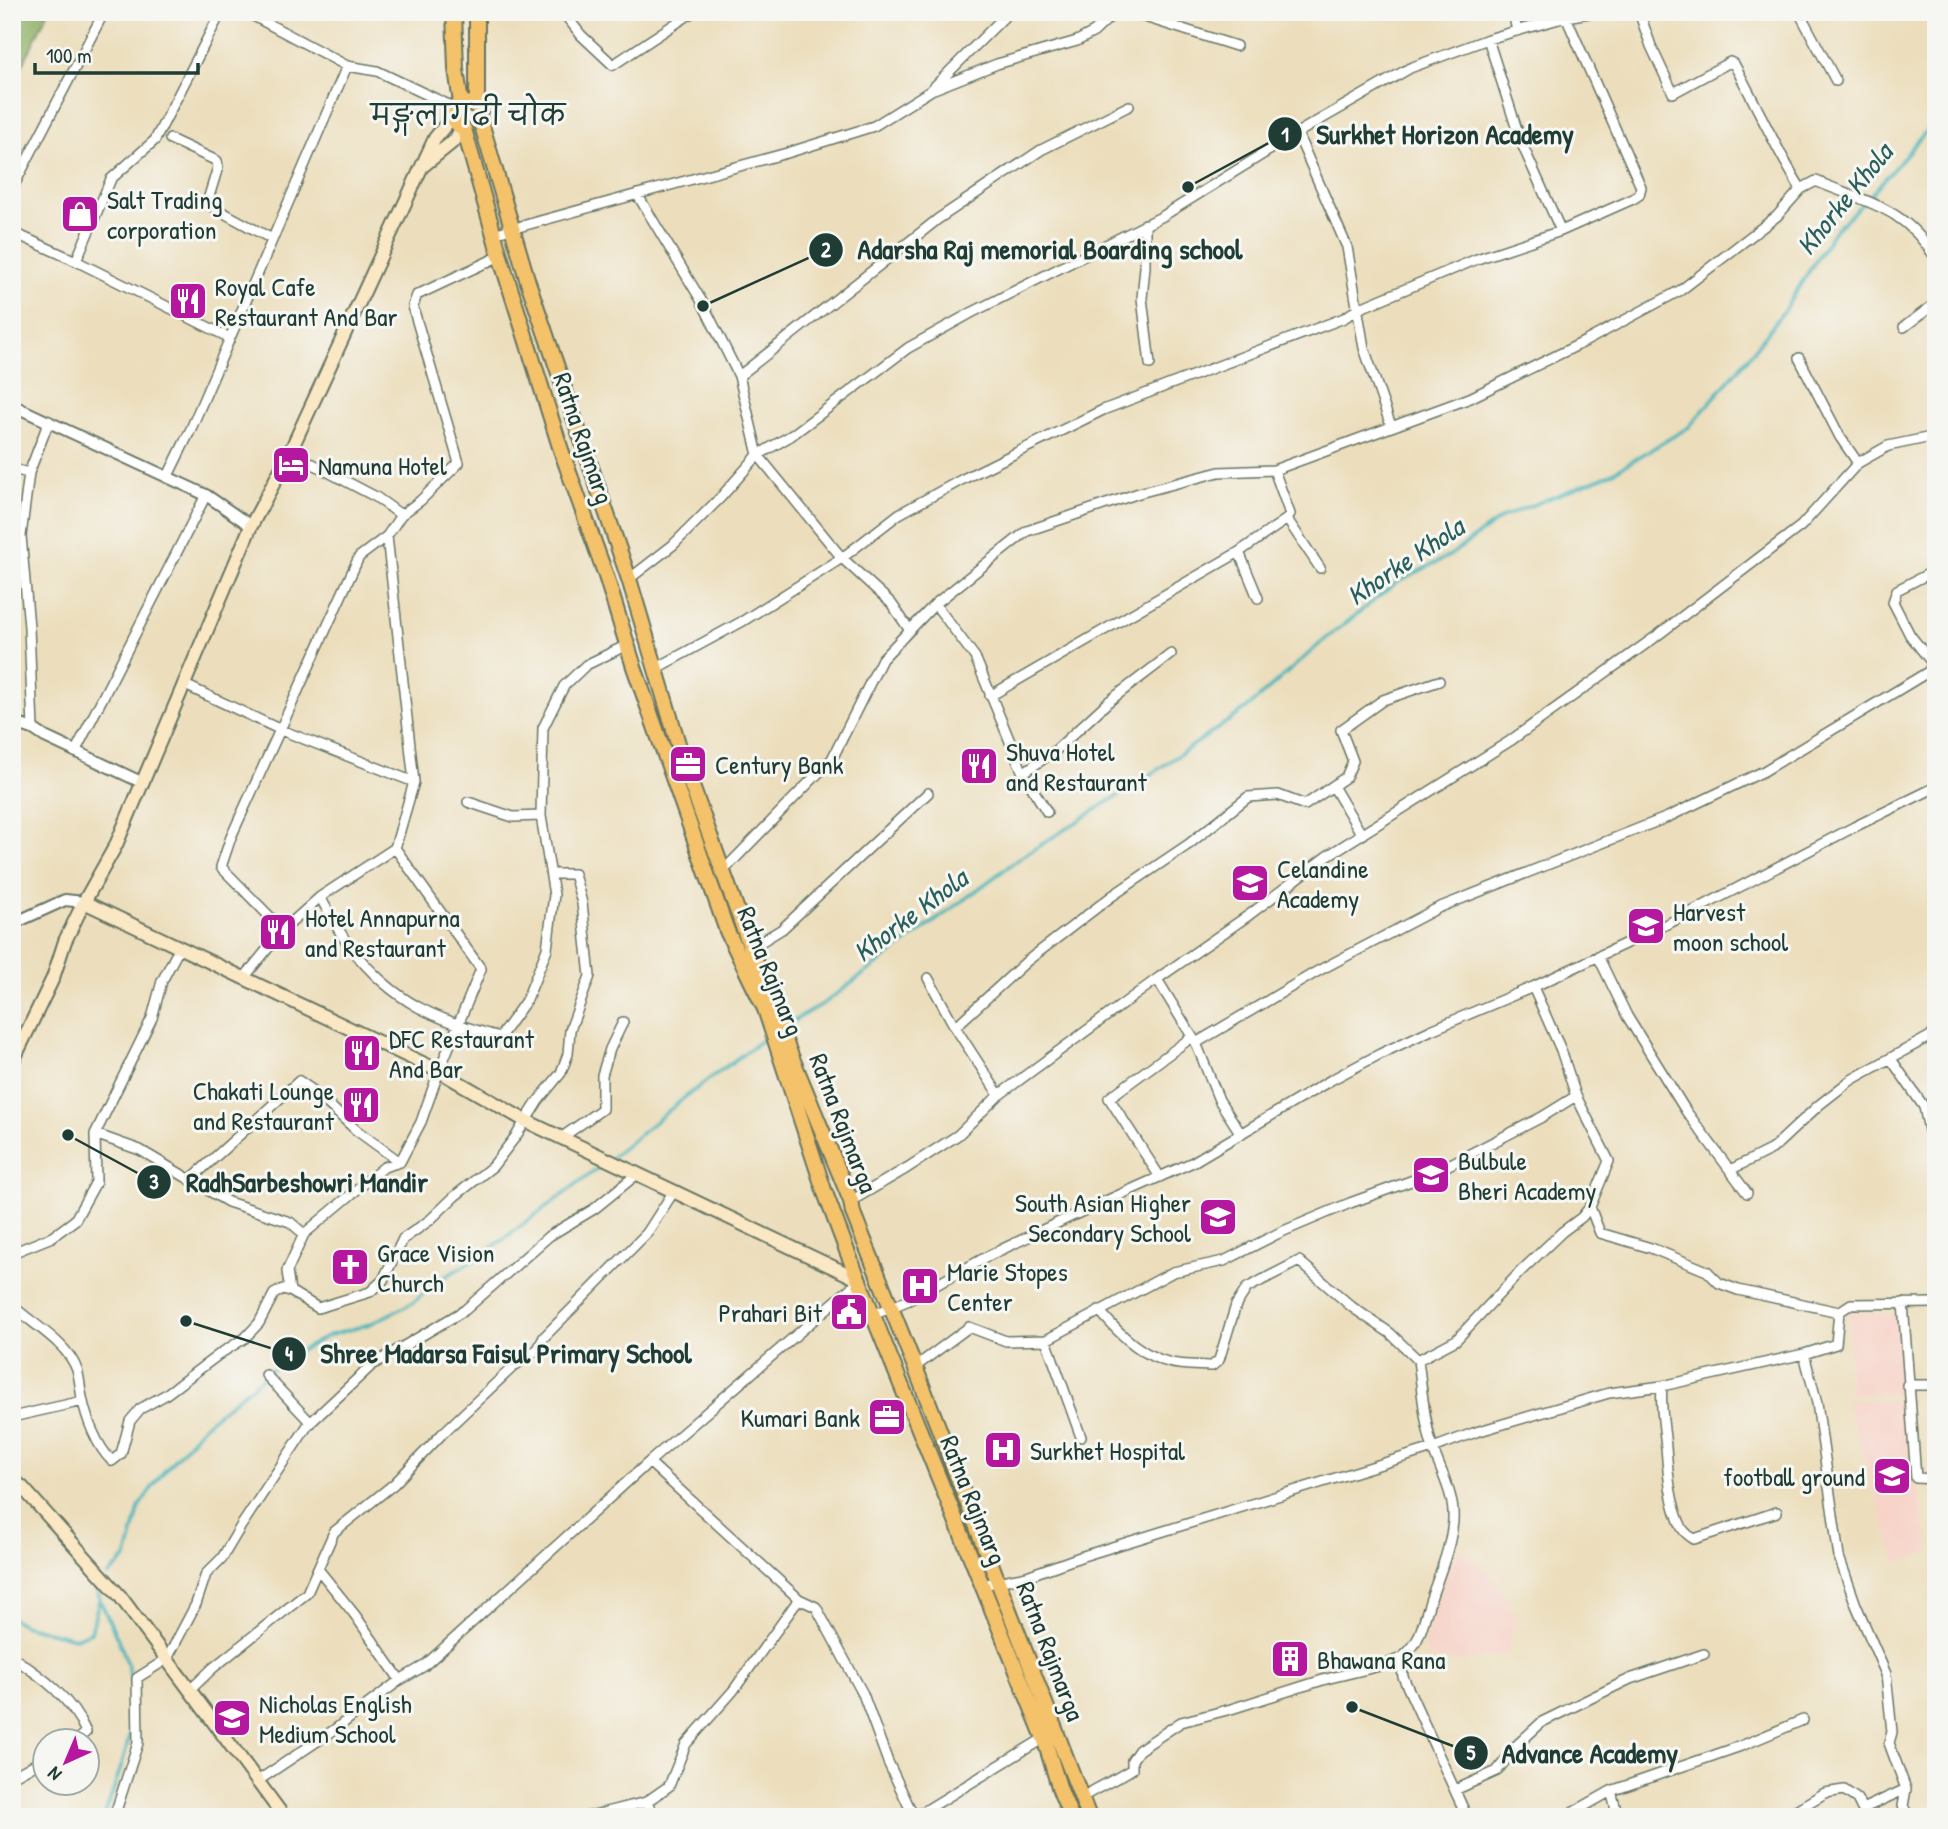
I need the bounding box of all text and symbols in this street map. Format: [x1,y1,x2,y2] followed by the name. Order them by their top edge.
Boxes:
[35,32,198,76] scale bar
[46,41,92,70] text: 100 m
[369,93,567,136] district label: मङ्गलागढी चोक
[1267,110,1588,159] callout: Surkhet Horizon Academy
[1316,115,1574,154] text: Surkhet Horizon Academy
[1281,120,1289,149] text: 1
[1787,133,1903,263] water label: Khorke Khola
[107,182,223,247] place label: Salt Trading corporation
[59,193,101,235] shop icon: Salt Trading corporation
[809,225,1256,274] callout: Adarsha Raj memorial Boarding school
[858,230,1243,269] text: Adarsha Raj memorial Boarding school
[821,235,831,264] text: 2
[215,269,398,334] place label: Royal Cafe Restaurant And Bar
[167,280,209,322] restaurant icon: Royal Cafe Restaurant And Bar
[545,368,623,508] street label: Ratna Rajmarg
[270,444,312,486] hotel icon: Namuna Hotel
[318,448,447,483] place label: Namuna Hotel
[1339,506,1474,614] water label: Khorke Khola
[1006,734,1148,799] place label: Shuva Hotel and Restaurant
[667,743,709,785] office icon: Century Bank
[958,745,1000,787] restaurant icon: Shuva Hotel and Restaurant
[715,747,844,782] place label: Century Bank
[1277,851,1369,916] place label: Celandine Academy
[845,858,977,970] water label: Khorke Khola
[1229,862,1271,904] school or university icon: Celandine Academy
[1673,894,1788,959] place label: Harvest moon school
[305,900,460,965] place label: Hotel Annapurna and Restaurant
[729,901,813,1041] street label: Ratna Rajmarg
[1625,905,1667,947] school or university icon: Harvest moon school
[257,911,299,953] restaurant icon: Hotel Annapurna and Restaurant
[389,1021,535,1086] place label: DFC Restaurant And Bar
[341,1032,383,1074] restaurant icon: DFC Restaurant And Bar
[801,1048,887,1198] street label: Ratna Rajmarga
[193,1073,335,1138] place label: Chakati Lounge and Restaurant
[340,1084,382,1126] restaurant icon: Chakati Lounge and Restaurant
[1458,1143,1596,1208] place label: Bulbule Bheri Academy
[1410,1154,1452,1196] school or university icon: Bulbule Bheri Academy
[136,1158,442,1207] callout: RadhSarbeshowri Mandir
[186,1163,428,1201] text: RadhSarbeshowri Mandir
[149,1167,159,1196] text: 3
[1015,1185,1191,1250] place label: South Asian Higher Secondary School
[1197,1196,1239,1238] school or university icon: South Asian Higher Secondary School
[377,1235,495,1300] place label: Grace Vision Church
[329,1246,371,1288] church icon: Grace Vision Church
[947,1254,1068,1319] place label: Marie Stopes Center
[899,1265,941,1307] hospital icon: Marie Stopes Center
[828,1291,870,1333] public building icon: Prahari Bit
[718,1295,823,1330] place label: Prahari Bit
[272,1329,706,1378] callout: Shree Madarsa Faisul Primary School
[320,1334,692,1373] text: Shree Madarsa Faisul Primary School
[285,1339,293,1368] text: 4
[866,1396,908,1438] office icon: Kumari Bank
[740,1400,860,1435] place label: Kumari Bank
[982,1429,1024,1471] hospital icon: Surkhet Hospital
[932,1430,1016,1570] street label: Ratna Rajmarg
[1030,1433,1185,1468] place label: Surkhet Hospital
[1871,1455,1913,1497] school or university icon: football ground
[1723,1459,1865,1494] place label: football ground
[1008,1576,1094,1726] street label: Ratna Rajmarga
[1269,1638,1311,1680] building icon: Bhawana Rana
[1317,1642,1445,1677] place label: Bhawana Rana
[259,1686,412,1751] place label: Nicholas English Medium School
[211,1697,253,1739] school or university icon: Nicholas English Medium School
[32,1728,102,1798] north arrow
[1453,1729,1693,1778] callout: Advance Academy
[1502,1734,1678,1773] text: Advance Academy
[1467,1738,1476,1767] text: 5
[42,1761,67,1787] text: N

